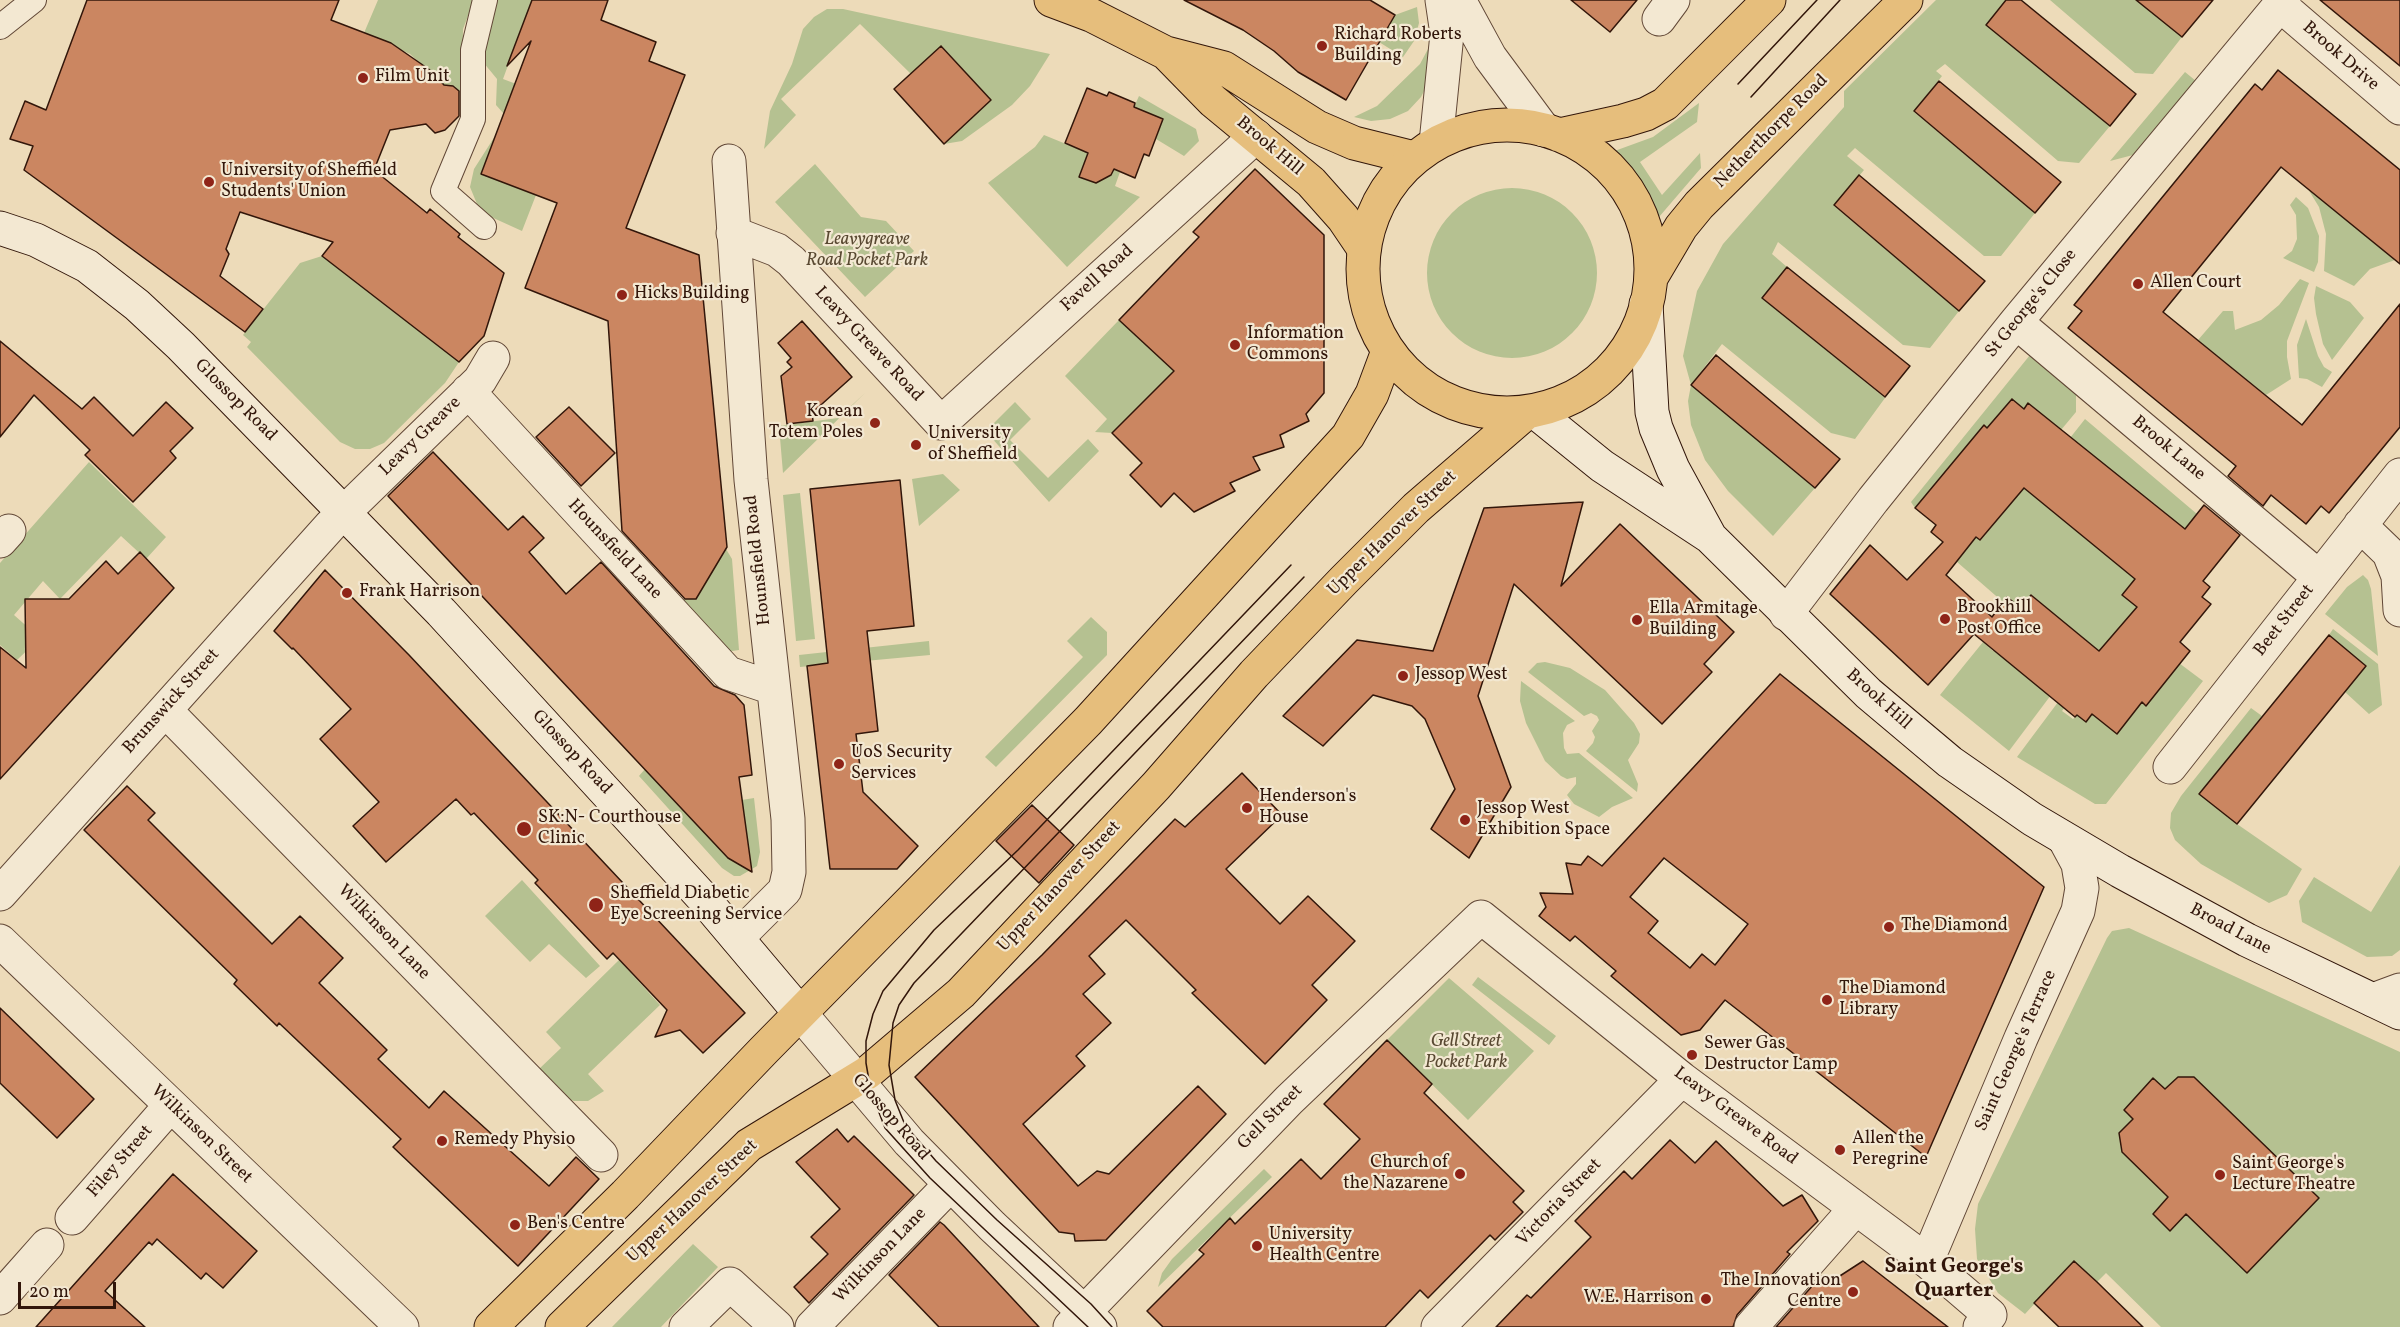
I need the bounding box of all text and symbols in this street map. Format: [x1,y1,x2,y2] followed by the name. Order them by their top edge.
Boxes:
[2297,18,2383,96] street label: Brook Drive
[1334,25,1462,68] place label: Richard Roberts Building
[1315,39,1329,53] marker: Richard Roberts Building
[375,67,450,89] place label: Film Unit
[356,71,370,85] marker: Film Unit
[1711,71,1833,193] street label: Netherthorpe Road
[1231,113,1307,181] street label: Brook Hill
[221,161,397,204] place label: University of Sheffield Students' Union
[202,175,216,189] marker: University of Sheffield Students' Union
[806,230,928,272] park label: Leavygreave Road Pocket Park
[1057,241,1139,317] street label: Favell Road
[1981,245,2083,363] street label: St George's Close
[2150,273,2242,295] place label: Allen Court
[2131,277,2145,291] marker: Allen Court
[809,283,927,407] street label: Leavy Greave Road
[634,284,749,306] place label: Hicks Building
[615,288,629,302] marker: Hicks Building
[1247,324,1344,366] place label: Information Commons
[1228,338,1242,352] marker: Information Commons
[189,355,281,447] street label: Glossop Road
[376,393,466,481] street label: Leavy Greave
[769,402,863,444] place label: Korean Totem Poles
[2127,412,2209,486] street label: Brook Lane
[868,416,882,430] marker: Korean Totem Poles
[928,424,1018,466] place label: University of Sheffield
[909,438,923,452] marker: University of Sheffield
[1324,467,1462,601] street label: Upper Hanover Street
[741,494,777,626] street label: Hounsfield Road
[562,495,666,605] street label: Hounsfield Lane
[2250,581,2320,661] street label: Beet Street
[359,582,480,604] place label: Frank Harrison
[340,586,354,600] marker: Frank Harrison
[1957,598,2041,640] place label: Brookhill Post Office
[1649,599,1758,642] place label: Ella Armitage Building
[1938,612,1952,626] marker: Brookhill Post Office
[1630,613,1644,627] marker: Ella Armitage Building
[119,645,225,759] street label: Brunswick Street
[1415,665,1508,687] place label: Jessop West
[1841,665,1915,735] street label: Brook Hill
[1396,669,1410,683] marker: Jessop West
[526,706,616,800] street label: Glossop Road
[851,743,952,786] place label: UoS Security Services
[832,757,846,771] marker: UoS Security Services
[1259,787,1356,830] place label: Henderson's House
[1477,799,1610,842] place label: Jessop West Exhibition Space
[1240,801,1254,815] marker: Henderson's House
[538,808,681,850] place label: SK:N- Courthouse Clinic
[1458,813,1472,827] marker: Jessop West Exhibition Space
[994,817,1126,957] street label: Upper Hanover Street
[515,820,533,838] marker: SK:N- Courthouse Clinic
[332,881,434,985] street label: Wilkinson Lane
[610,884,782,926] place label: Sheffield Diabetic Eye Screening Service
[587,896,605,914] marker: Sheffield Diabetic Eye Screening Service
[2185,899,2275,961] street label: Broad Lane
[1901,916,2008,938] place label: The Diamond
[1882,920,1896,934] marker: The Diamond
[1972,967,2062,1135] street label: Saint George's Terrace
[1839,979,1946,1022] place label: The Diamond Library
[1820,993,1834,1007] marker: The Diamond Library
[1425,1032,1507,1074] park label: Gell Street Pocket Park
[1704,1034,1838,1076] place label: Sewer Gas Destructor Lamp
[1685,1048,1699,1062] marker: Sewer Gas Destructor Lamp
[1669,1063,1801,1171] street label: Leavy Greave Road
[847,1070,933,1166] street label: Glossop Road
[146,1081,256,1189] street label: Wilkinson Street
[1234,1081,1308,1155] street label: Gell Street
[84,1121,158,1203] street label: Filey Street
[1852,1129,1928,1172] place label: Allen the Peregrine
[454,1130,575,1152] place label: Remedy Physio
[435,1134,449,1148] marker: Remedy Physio
[623,1136,763,1268] street label: Upper Hanover Street
[1833,1143,1847,1157] marker: Allen the Peregrine
[1343,1153,1448,1196] place label: Church of the Nazarene
[2232,1154,2355,1196] place label: Saint George's Lecture Theatre
[1513,1155,1607,1251] street label: Victoria Street
[1453,1167,1467,1181] marker: Church of the Nazarene
[2213,1168,2227,1182] marker: Saint George's Lecture Theatre
[830,1204,932,1308] street label: Wilkinson Lane
[527,1214,625,1236] place label: Ben's Centre
[508,1218,522,1232] marker: Ben's Centre
[1269,1225,1380,1268] place label: University Health Centre
[1250,1239,1264,1253] marker: University Health Centre
[1885,1255,2023,1305] district label: Saint George's Quarter
[21,1270,118,1308] scale bar
[1720,1271,1841,1314] place label: The Innovation Centre
[29,1280,69,1305] text: 20 m
[1846,1285,1860,1299] marker: The Innovation Centre
[1583,1288,1694,1310] place label: W.E. Harrison
[1699,1292,1713,1306] marker: W.E. Harrison

